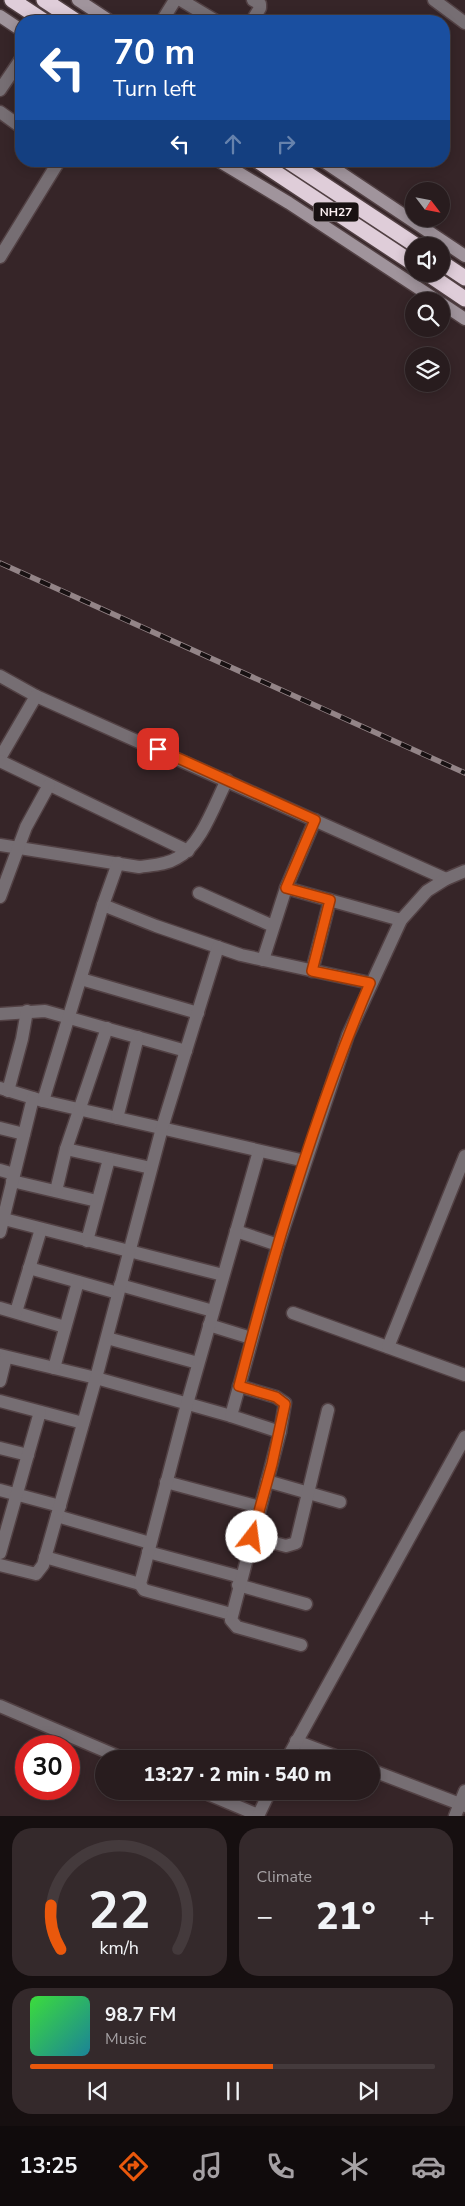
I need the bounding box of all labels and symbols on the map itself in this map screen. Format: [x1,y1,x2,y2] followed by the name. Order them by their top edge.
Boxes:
[405,182,450,228] north arrow
[314,202,358,222] road number: NH27
[137,728,179,770] pin
[225,1510,277,1562] position arrow
[15,1735,80,1800] speed limit sign: 30

